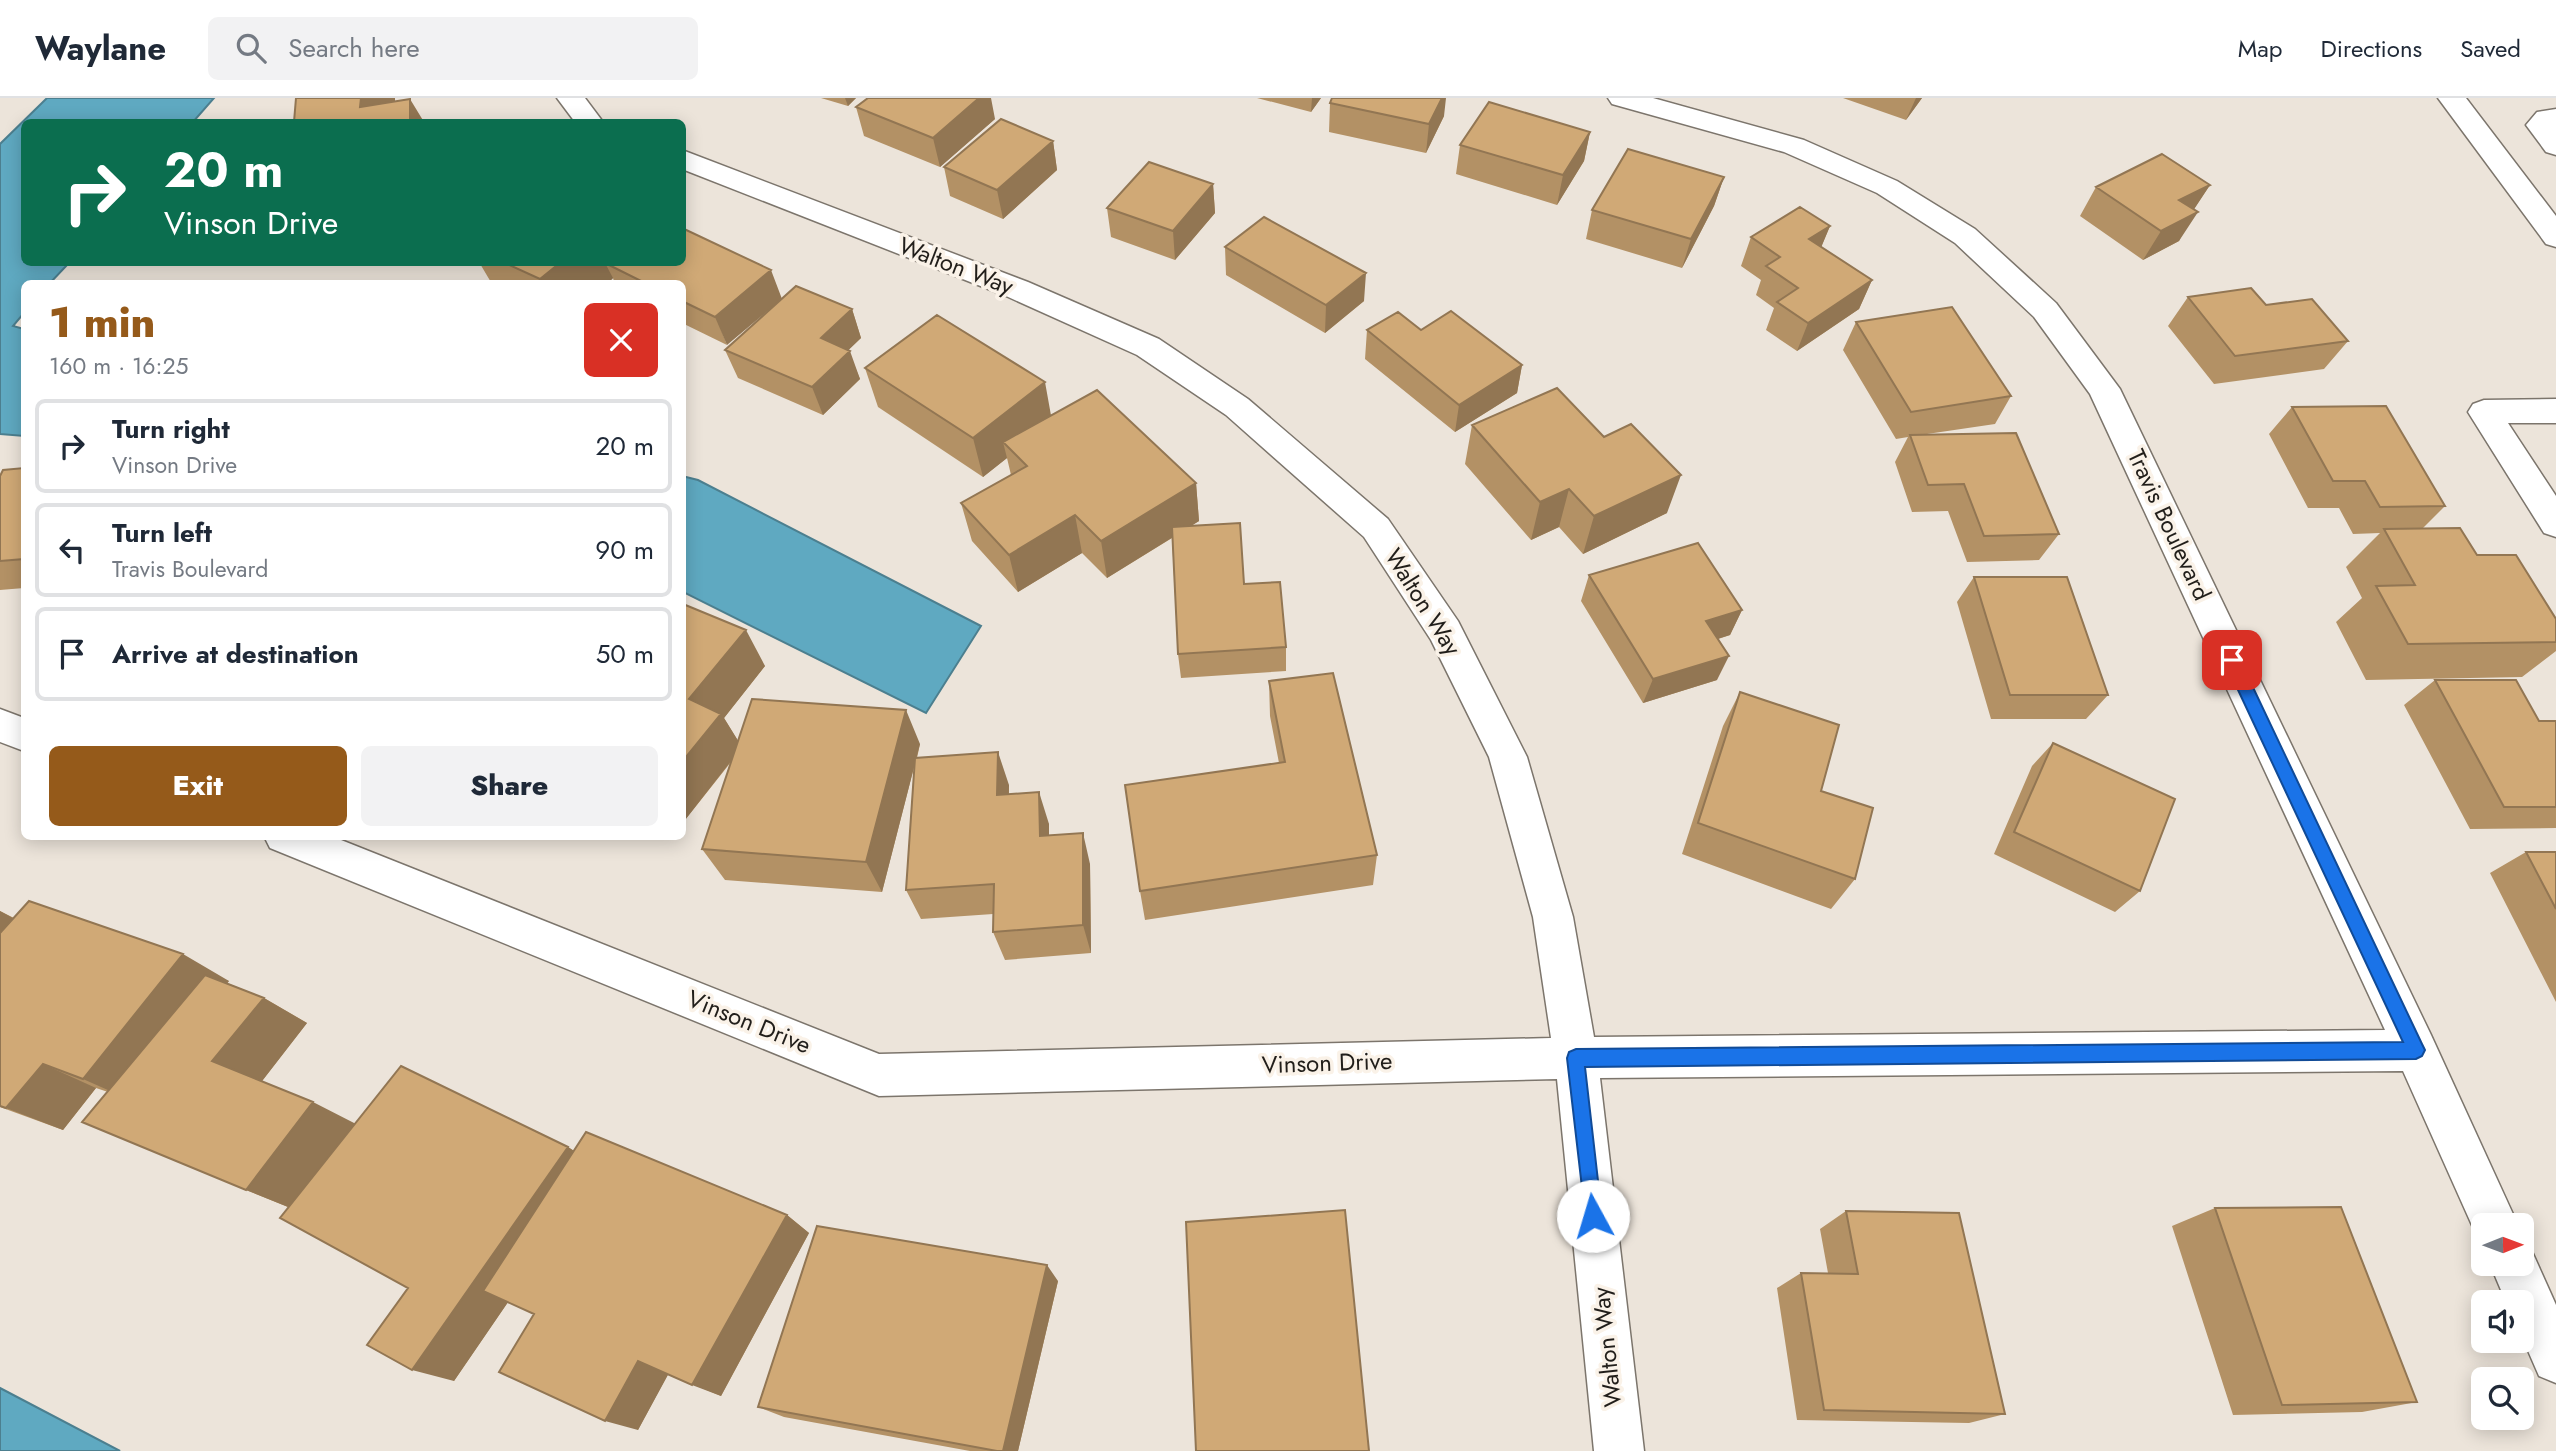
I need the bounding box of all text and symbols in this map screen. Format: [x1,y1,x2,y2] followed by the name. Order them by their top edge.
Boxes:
[208,17,698,80] search box
[35,25,166,72] text: Waylane
[232,29,270,67] icon: search
[288,29,420,67] text: Search here
[2238,31,2283,66] text: Map
[2321,31,2422,66] text: Directions
[2460,31,2521,66] text: Saved
[164,135,283,205] text: 20 m
[49,147,140,238] icon: right
[164,200,338,246] text: Vinson Drive
[894,228,1019,304] street label: Walton Way
[49,292,155,353] text: 1 min
[584,303,658,377] button: close
[49,349,189,383] text: 160 m · 16:25
[112,410,230,448] text: Turn right
[53,427,91,465] icon: right
[596,427,654,465] text: 20 m
[2119,443,2220,606] street label: Travis Boulevard
[112,448,237,482] text: Vinson Drive
[112,514,212,552] text: Turn left
[53,531,91,569] icon: left
[595,531,654,569] text: 90 m
[1377,541,1470,662] street label: Walton Way
[112,552,268,586] text: Travis Boulevard
[2202,630,2262,690] pin
[53,635,91,673] icon: arrive
[112,635,359,673] text: Arrive at destination
[596,635,654,673] text: 50 m
[2213,641,2251,679] icon: arrive
[49,746,347,826] button: Exit
[361,746,658,826] button: Share
[682,981,816,1062] street label: Vinson Drive
[1261,1043,1393,1082] street label: Vinson Drive
[1556,1179,1630,1253] position arrow
[2471,1213,2534,1276] north arrow
[2471,1213,2534,1430] map controls
[1583,1285,1630,1409] street label: Walton Way
[2471,1290,2534,1353] button: sound
[2471,1367,2534,1430] button: search

